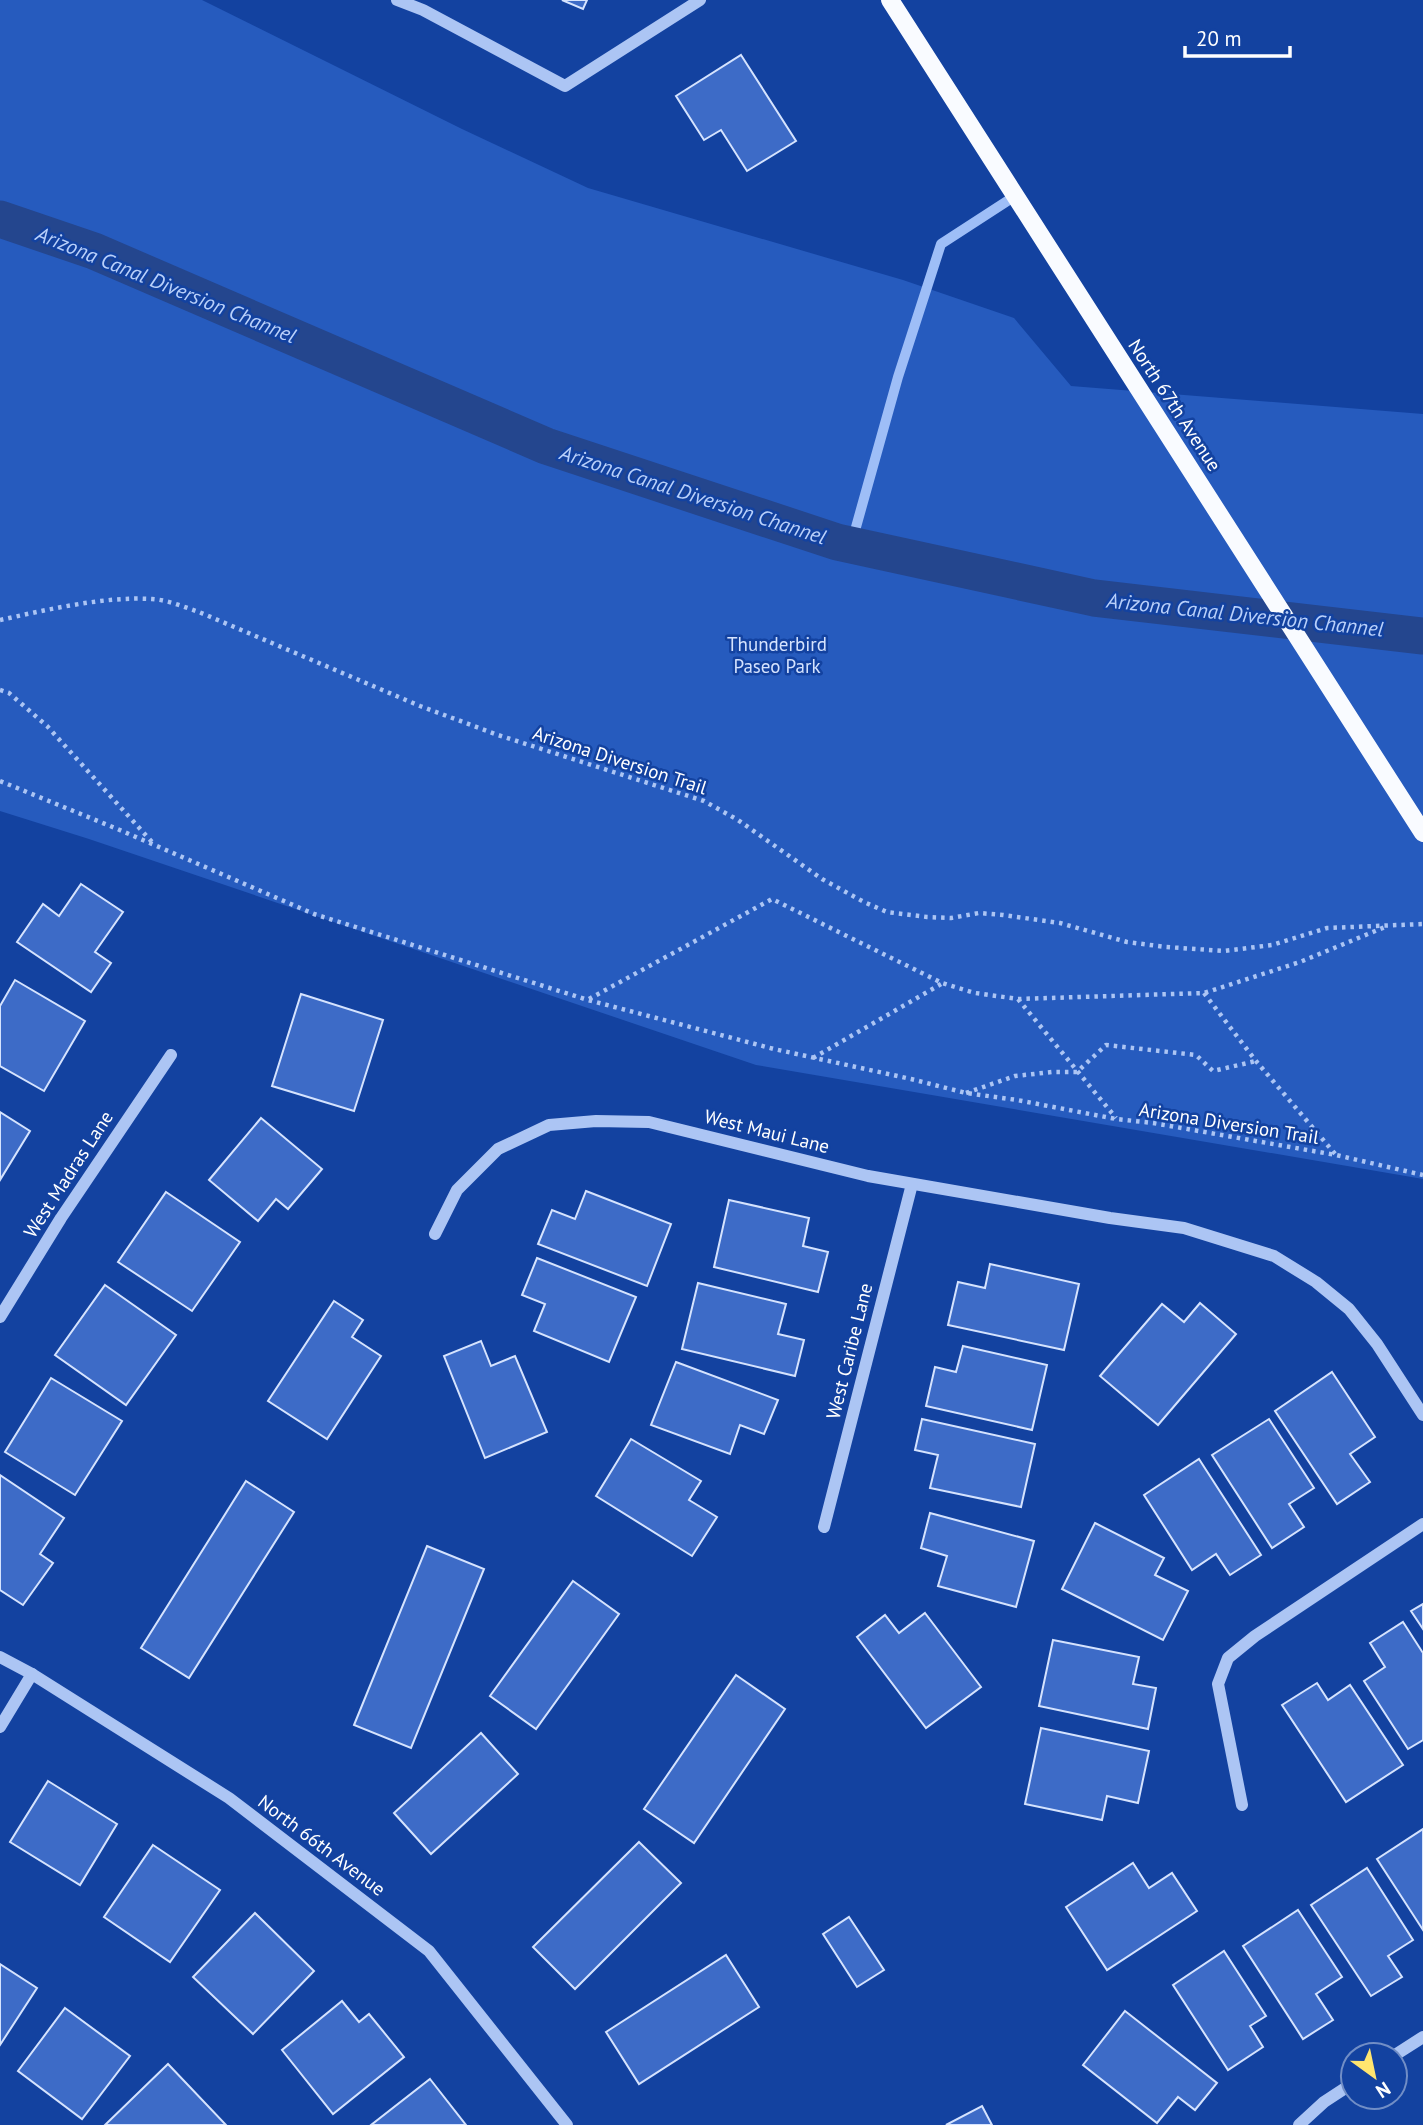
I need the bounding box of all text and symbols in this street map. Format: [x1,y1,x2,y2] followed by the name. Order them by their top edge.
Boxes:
[1185,14,1290,58] scale bar
[1196,25,1242,52] text: 20 m
[31,220,300,349] water label: Arizona Canal Diversion Channel
[1123,334,1227,476] street label: North 67th Avenue
[556,438,830,550] water label: Arizona Canal Diversion Channel
[1104,586,1385,642] water label: Arizona Canal Diversion Channel
[727,632,827,678] park label: Thunderbird Paseo Park
[530,721,711,800] street label: Arizona Diversion Trail
[1137,1097,1321,1149] street label: Arizona Diversion Trail
[702,1104,832,1158] street label: West Maui Lane
[18,1106,118,1242] street label: West Madras Lane
[820,1280,878,1422] street label: West Caribe Lane
[254,1789,390,1901] street label: North 66th Avenue
[1339,2041,1409,2111] north arrow
[1371,2077,1395,2104] text: N

